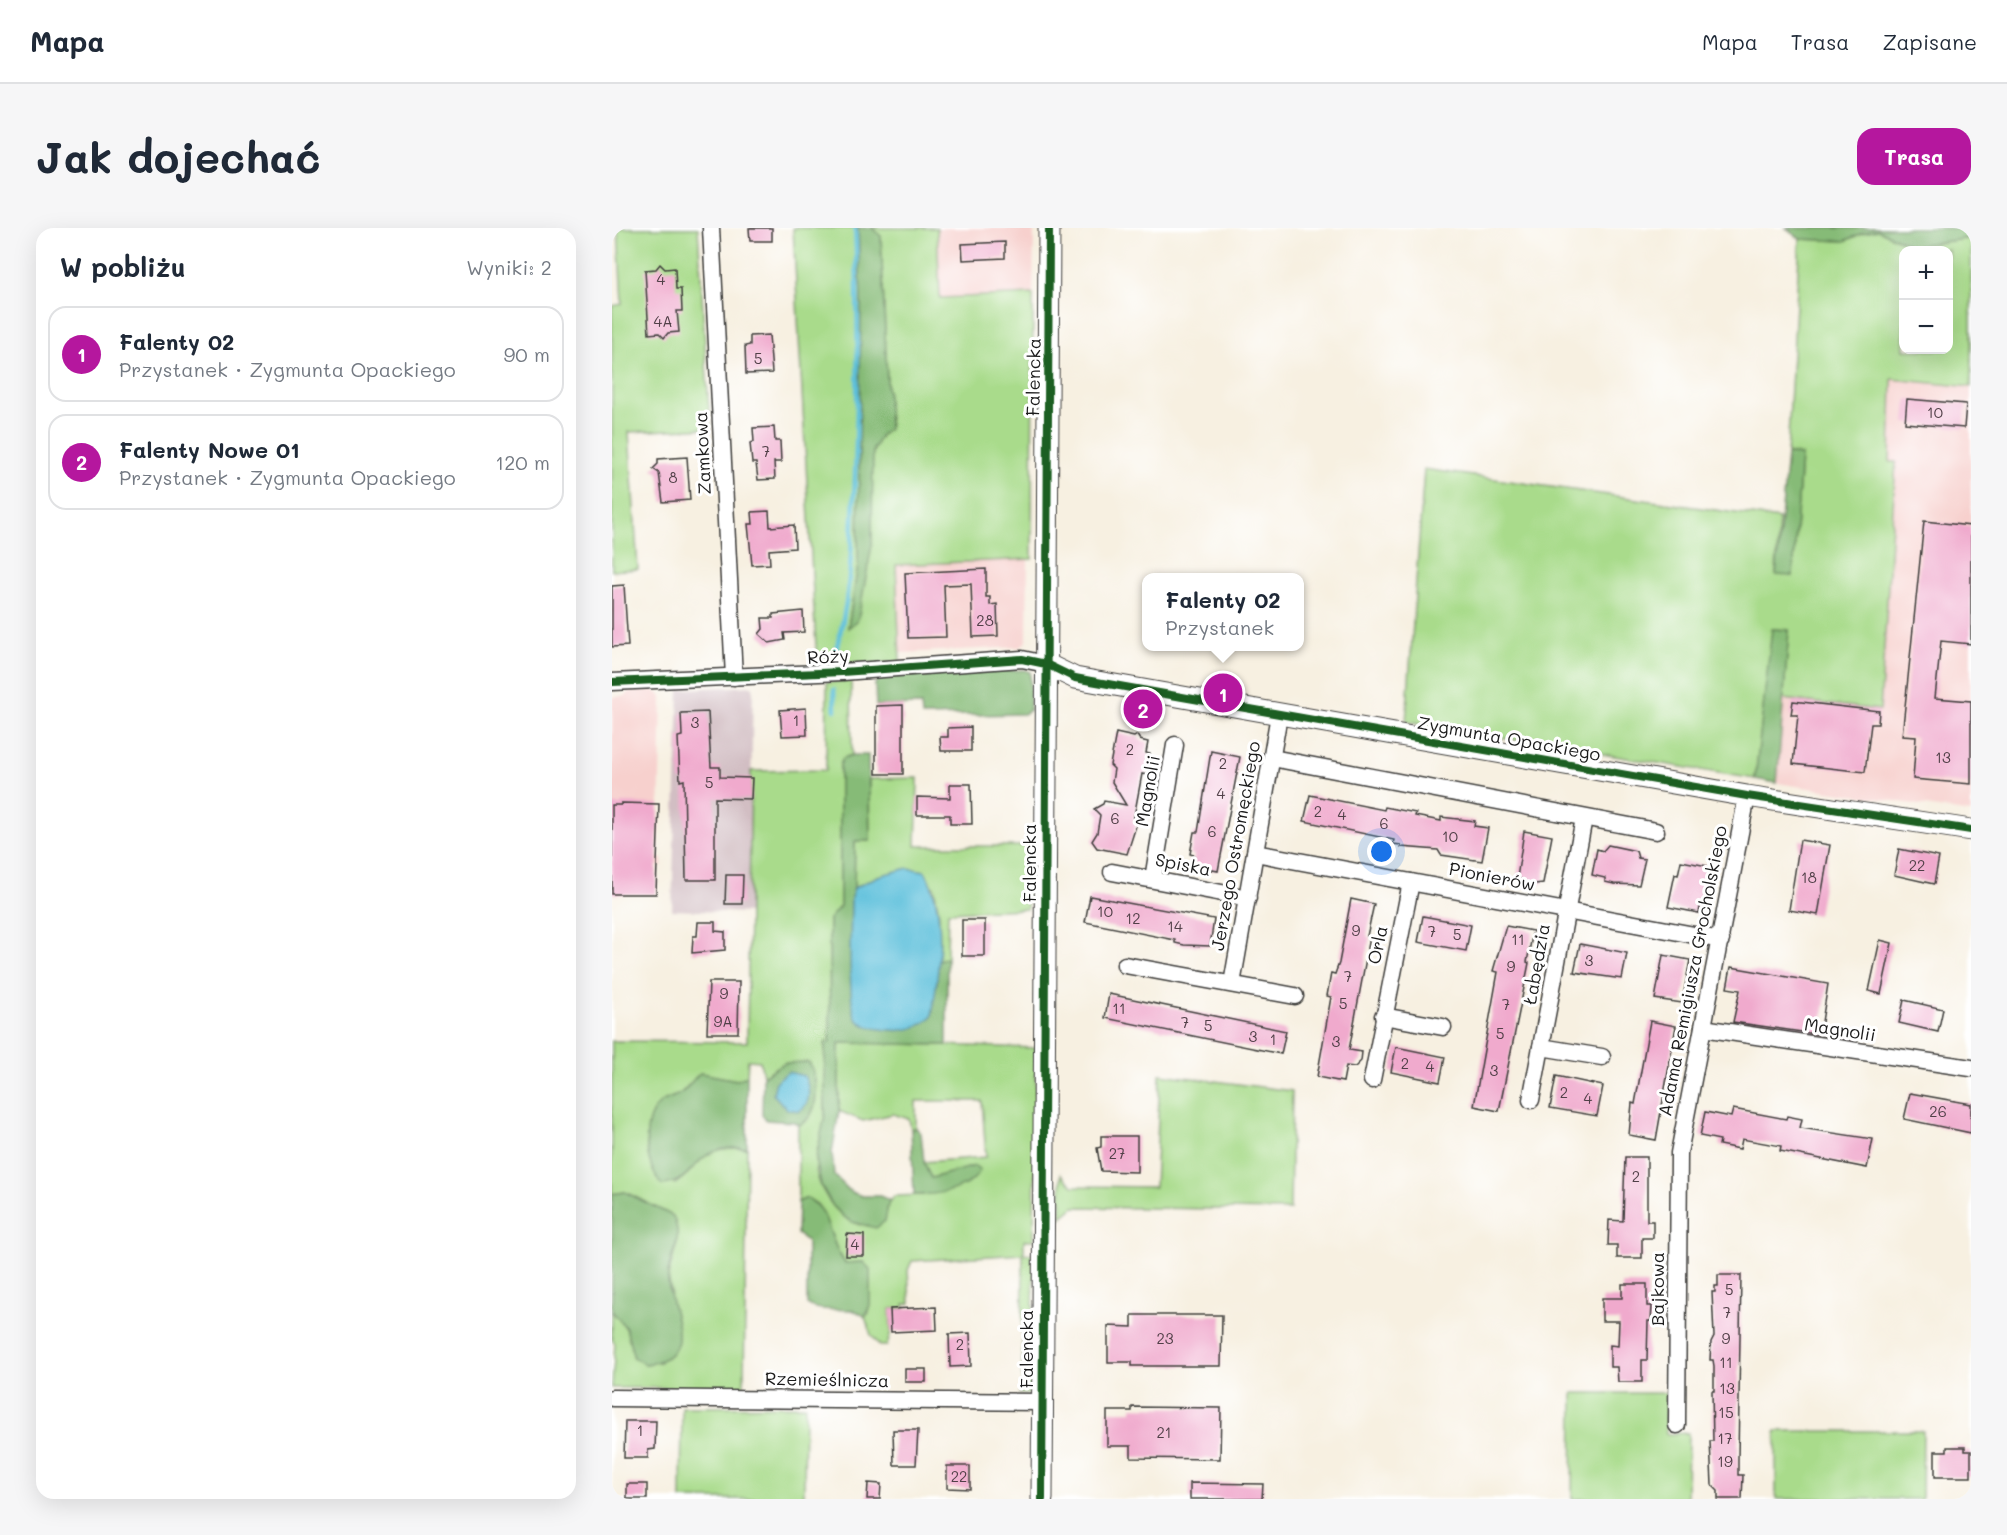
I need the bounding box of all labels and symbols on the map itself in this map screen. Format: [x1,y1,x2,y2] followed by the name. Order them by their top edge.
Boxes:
[657,269,666,289] house number: 4
[653,311,673,331] house number: 4A
[1020,338,1046,416] street label: Falencka
[754,348,762,368] house number: 5
[1927,402,1943,422] house number: 10
[688,411,716,495] street label: Zamkowa
[762,441,770,461] house number: 7
[668,467,678,487] house number: 8
[976,610,994,630] house number: 28
[807,643,849,669] street label: Róży
[1204,670,1242,716] pin: 1
[1124,686,1162,732] pin: 2
[793,710,799,730] house number: 1
[1416,710,1603,766] street label: Zygmunta Opackiego
[691,712,700,732] house number: 3
[1126,739,1134,759] house number: 2
[1205,739,1265,952] street label: Jerzego Ostromęckiego
[1935,747,1951,767] house number: 13
[1129,753,1165,828] street label: Magnolii
[1219,753,1227,773] house number: 2
[705,772,713,792] house number: 5
[1217,783,1226,803] house number: 4
[1314,801,1322,821] house number: 2
[1338,804,1347,824] house number: 4
[1110,808,1120,828] house number: 6
[1379,813,1389,833] house number: 6
[1207,821,1217,841] house number: 6
[1652,823,1732,1118] street label: Adama Remigiusza Grocholskiego
[1017,824,1041,902] street label: Falencka
[1442,826,1458,846] house number: 10
[1367,837,1396,866] your location
[1153,847,1213,881] street label: Spiska
[1909,855,1925,875] house number: 22
[1447,856,1537,896] street label: Pionierów
[1801,867,1817,887] house number: 18
[1097,901,1113,921] house number: 10
[1125,908,1141,928] house number: 12
[1167,916,1183,936] house number: 14
[1352,920,1361,940] house number: 9
[1428,921,1436,941] house number: 7
[1517,922,1555,1006] street label: Łabędzia
[1361,923,1393,966] street label: Orla
[1453,924,1461,944] house number: 5
[1511,929,1525,949] house number: 11
[1585,950,1594,970] house number: 3
[1507,956,1516,976] house number: 9
[1344,966,1352,986] house number: 7
[720,983,729,1003] house number: 9
[1339,993,1347,1013] house number: 5
[1502,994,1510,1014] house number: 7
[1112,998,1126,1018] house number: 11
[713,1011,733,1031] house number: 9A
[1181,1012,1189,1032] house number: 7
[1803,1012,1878,1047] street label: Magnolii
[1204,1015,1212,1035] house number: 5
[1496,1023,1504,1043] house number: 5
[1249,1026,1258,1046] house number: 3
[1270,1029,1276,1049] house number: 1
[1332,1031,1341,1051] house number: 3
[1401,1053,1409,1073] house number: 2
[1426,1056,1435,1076] house number: 4
[1490,1060,1499,1080] house number: 3
[1560,1082,1568,1102] house number: 2
[1584,1088,1593,1108] house number: 4
[1929,1101,1947,1121] house number: 26
[1109,1143,1125,1163] house number: 27
[1632,1166,1640,1186] house number: 2
[851,1234,860,1254] house number: 4
[1645,1252,1669,1326] street label: Bajkowa
[1725,1279,1733,1299] house number: 5
[1723,1302,1731,1322] house number: 7
[1014,1310,1038,1388] street label: Falencka
[1156,1328,1174,1348] house number: 23
[1722,1328,1731,1348] house number: 9
[956,1334,964,1354] house number: 2
[1719,1352,1733,1372] house number: 11
[765,1366,889,1392] street label: Rzemieślnicza
[1719,1378,1735,1398] house number: 13
[1718,1402,1734,1422] house number: 15
[637,1420,643,1440] house number: 1
[1156,1422,1172,1442] house number: 21
[1717,1428,1733,1448] house number: 17
[1717,1451,1733,1471] house number: 19
[951,1466,967,1486] house number: 22

